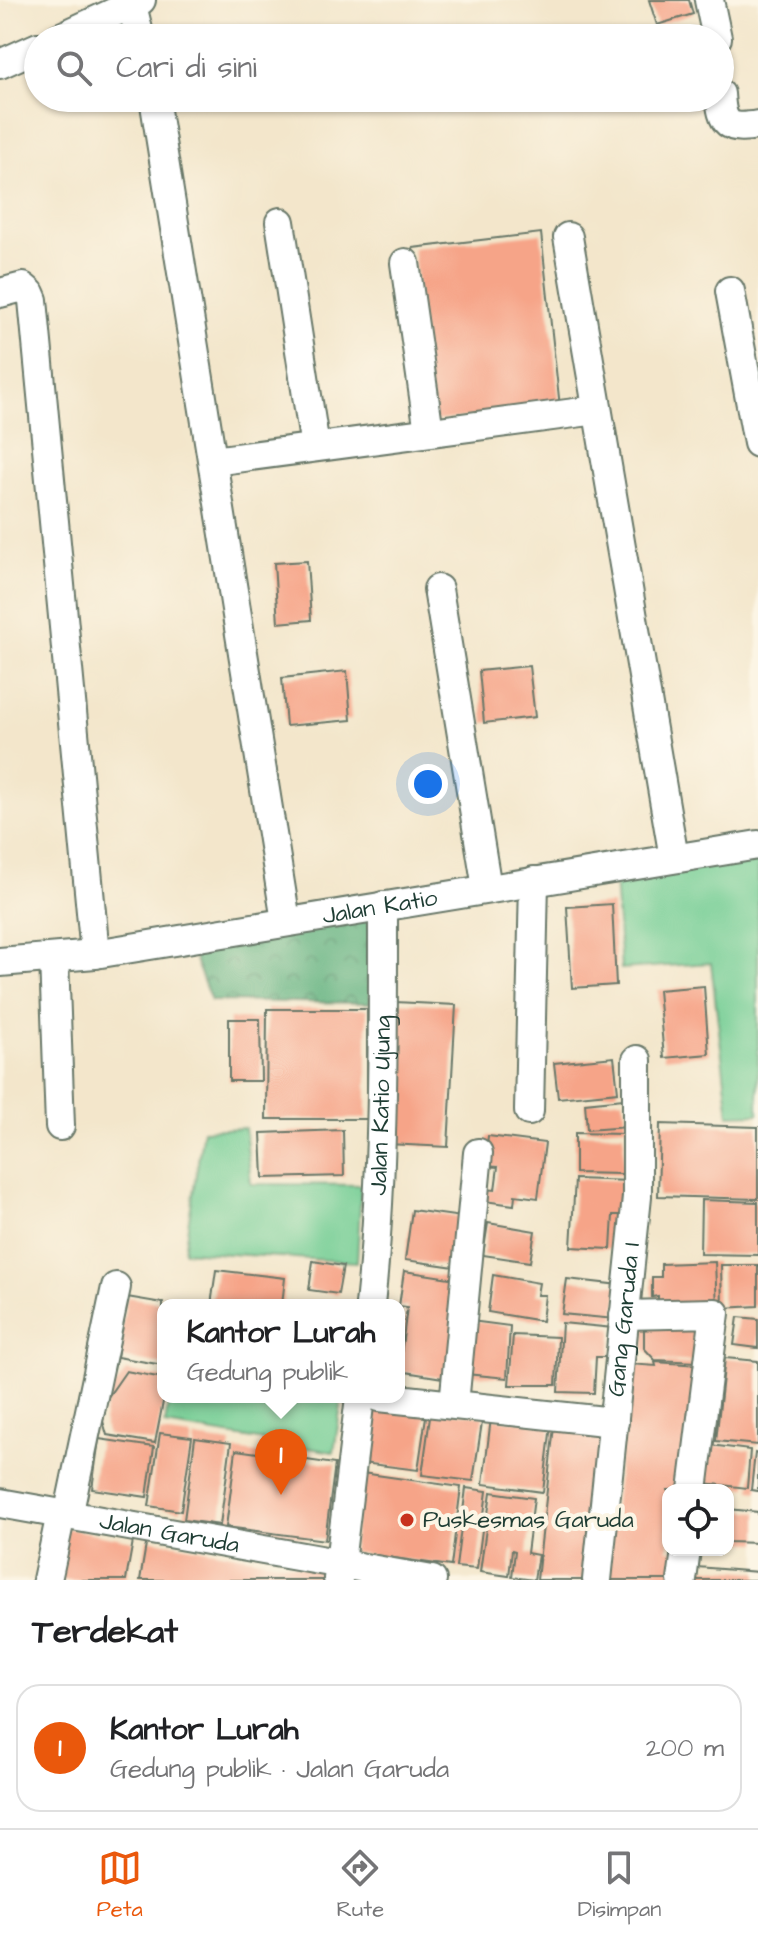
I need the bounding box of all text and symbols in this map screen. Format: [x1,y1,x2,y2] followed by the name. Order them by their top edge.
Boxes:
[24,24,734,112] search box
[52,46,96,90] icon: search
[116,47,257,89] text: Cari di sini
[408,764,448,804] your location
[320,881,440,933] street label: Jalan Katio
[362,1015,401,1196] street label: Jalan Katio Ujung
[599,1241,649,1398] street label: Gang Garuda I
[157,1299,405,1403] popup
[187,1312,375,1354] text: Kantor Lurah
[187,1354,348,1390] text: Gedung publik
[255,1429,307,1495] pin: 1
[662,1484,734,1556] map controls
[662,1484,734,1556] button: locate
[423,1503,634,1537] place label: Puskesmas Garuda
[97,1504,242,1562] street label: Jalan Garuda
[398,1511,416,1529] marker: Puskesmas Garuda
[32,1608,178,1656] text: Terdekat
[110,1709,299,1751] text: Kantor Lurah
[58,1730,62,1766] text: 1
[646,1730,724,1766] text: 200 m
[110,1751,449,1787] text: Gedung publik · Jalan Garuda
[97,1846,143,1925] tab: Peta
[336,1846,384,1925] tab: Rute
[578,1846,661,1925] tab: Disimpan

